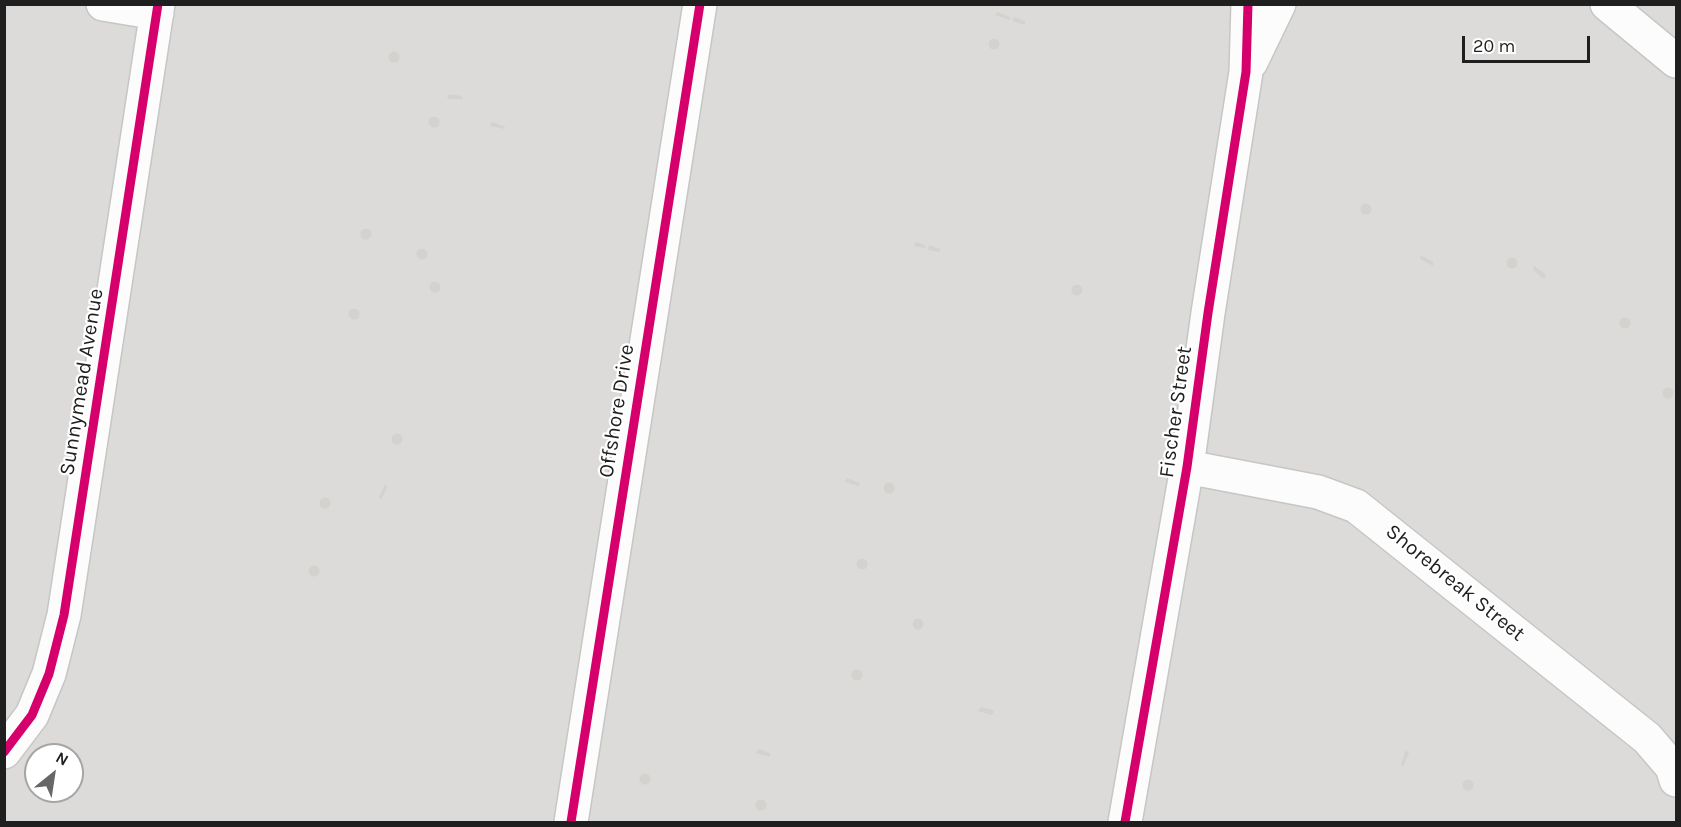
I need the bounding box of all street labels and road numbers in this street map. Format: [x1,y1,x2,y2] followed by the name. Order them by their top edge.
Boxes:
[55,287,109,477] street label: Sunnymead Avenue
[594,342,640,480] street label: Offshore Drive
[1154,344,1198,480] street label: Fischer Street
[1380,519,1530,647] street label: Shorebreak Street

